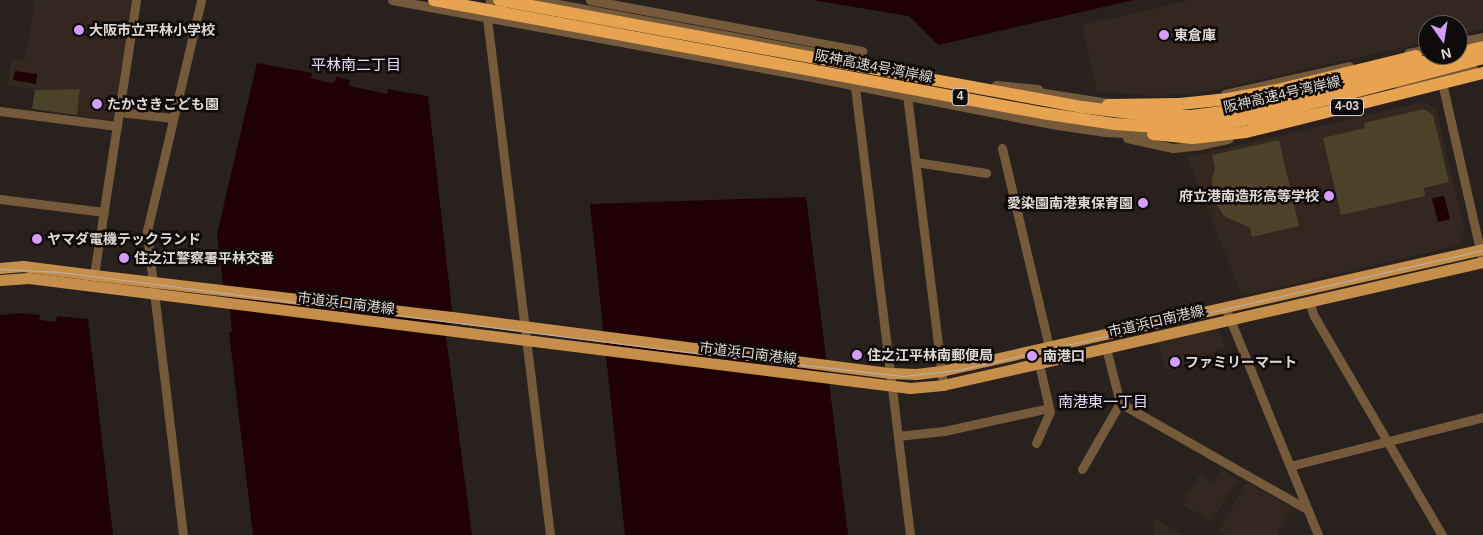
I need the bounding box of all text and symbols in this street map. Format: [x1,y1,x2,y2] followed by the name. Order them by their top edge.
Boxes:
[1418,15,1468,65] north arrow
[89,22,215,38] place label: 大阪市立平林小学校
[73,24,85,36] marker: 大阪市立平林小学校
[1174,27,1216,43] place label: 東倉庫
[1158,29,1170,41] marker: 東倉庫
[1439,45,1453,63] text: N
[814,46,934,86] street label: 阪神高速4号湾岸線
[311,56,401,74] district label: 平林南二丁目
[1222,72,1342,116] street label: 阪神高速4号湾岸線
[951,88,969,106] road number: 4
[107,96,219,112] place label: たかさきこども園
[91,98,103,110] marker: たかさきこども園
[1330,98,1364,116] road number: 4-03
[1179,188,1319,204] place label: 府立港南造形高等学校
[1323,190,1335,202] marker: 府立港南造形高等学校
[1007,195,1133,211] place label: 愛染園南港東保育園
[1137,197,1149,209] marker: 愛染園南港東保育園
[47,231,201,247] place label: ヤマダ電機テックランド
[31,233,43,245] marker: ヤマダ電機テックランド
[134,250,274,266] place label: 住之江警察署平林交番
[118,252,130,264] marker: 住之江警察署平林交番
[296,289,396,317] street label: 市道浜口南港線
[1106,302,1206,340] street label: 市道浜口南港線
[698,339,798,367] street label: 市道浜口南港線
[867,347,993,363] place label: 住之江平林南郵便局
[1043,348,1085,364] place label: 南港口
[851,349,863,361] marker: 住之江平林南郵便局
[1025,349,1039,363] marker: 南港口
[1185,354,1297,370] place label: ファミリーマート
[1169,356,1181,368] marker: ファミリーマート
[1058,393,1148,411] district label: 南港東一丁目

